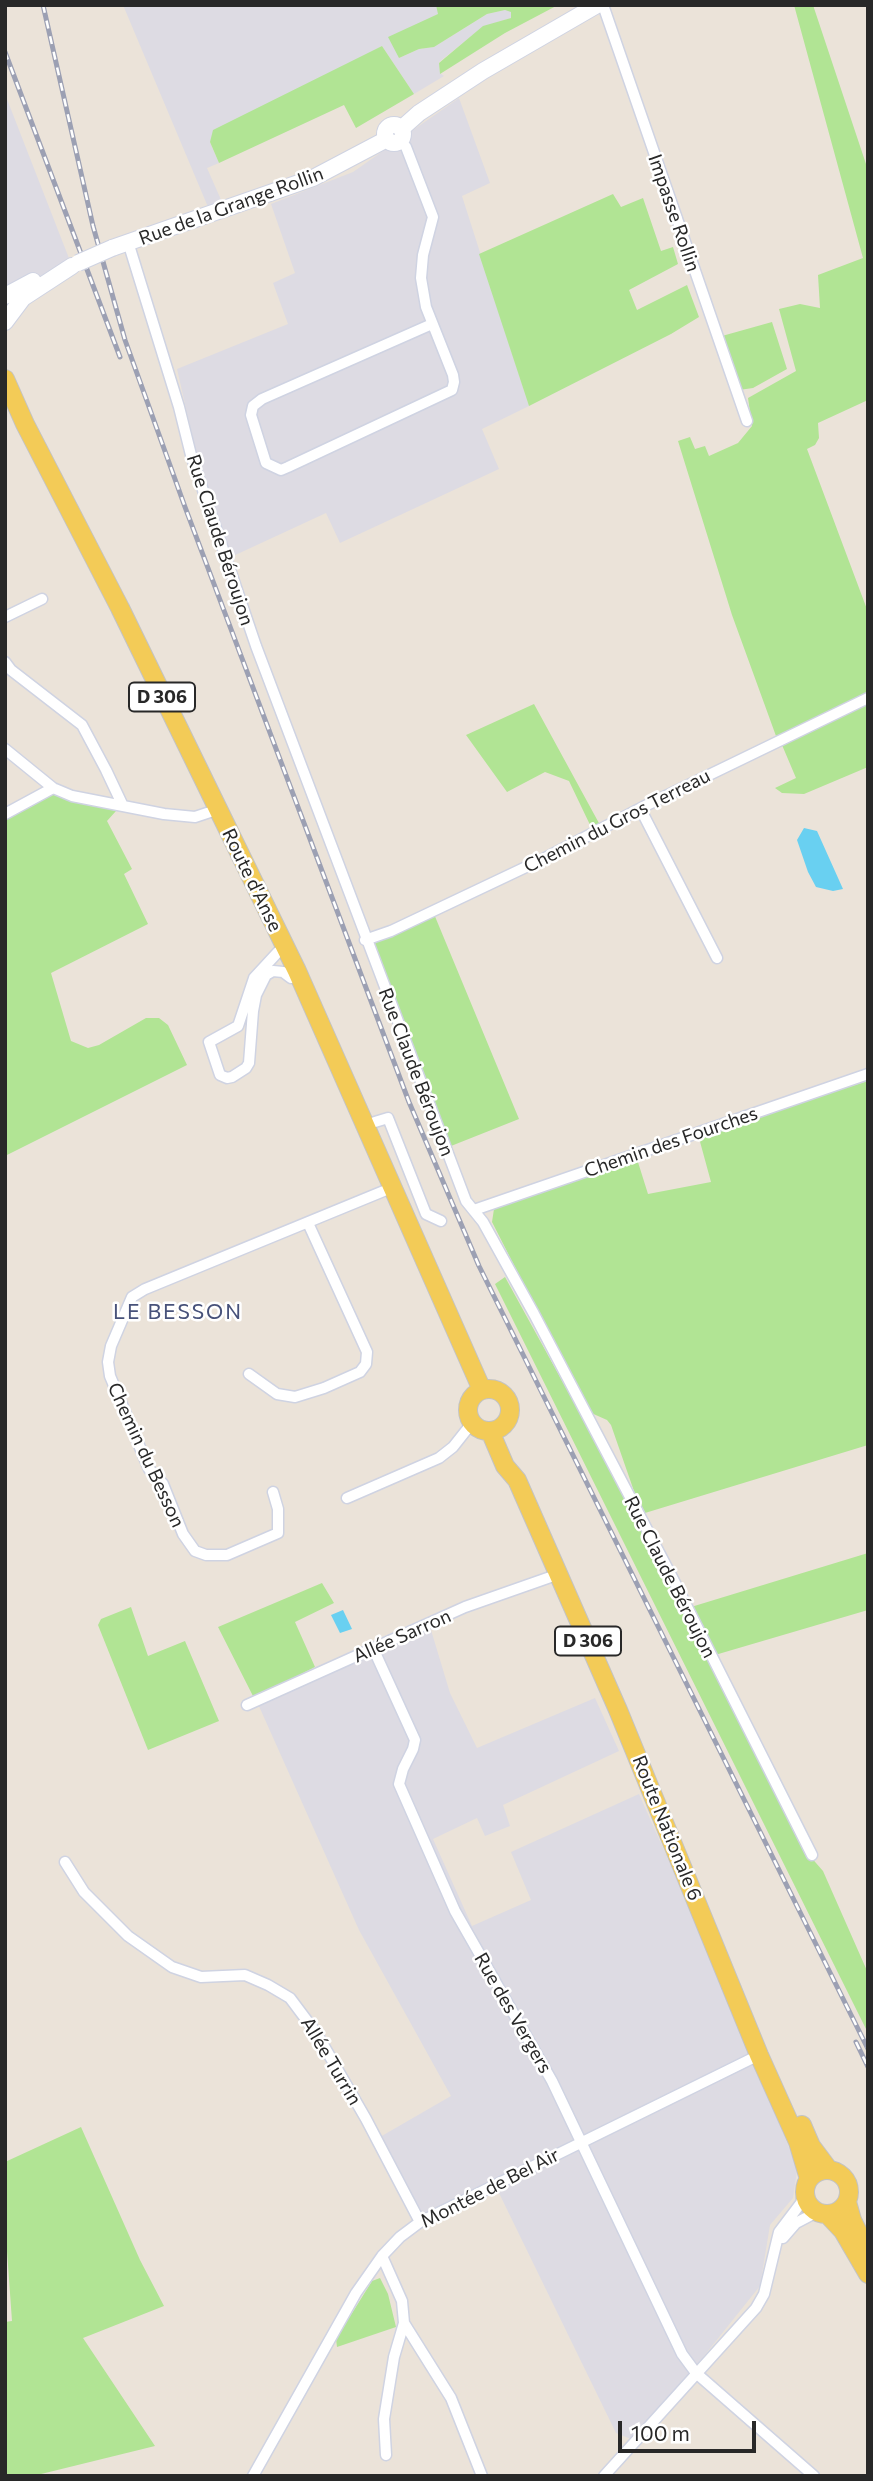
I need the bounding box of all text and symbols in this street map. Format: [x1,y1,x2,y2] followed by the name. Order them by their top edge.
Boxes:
[643,151,705,275] street label: Impasse Rollin
[136,162,326,250] street label: Rue de la Grange Rollin
[182,452,258,628] street label: Rue Claude Béroujon
[129,682,195,712] road number: D 306
[520,764,714,878] street label: Chemin du Gros Terreau
[217,825,287,935] street label: Route d'Anse
[373,985,459,1159] street label: Rue Claude Béroujon
[581,1102,761,1182] street label: Chemin des Fourches
[114,1299,242,1325] district label: LE BESSON
[103,1379,189,1531] street label: Chemin du Besson
[619,1492,721,1662] street label: Rue Claude Béroujon
[350,1604,454,1668] street label: Allée Sarron
[555,1626,621,1656] road number: D 306
[627,1752,707,1904] street label: Route Nationale 6
[469,1949,557,2077] street label: Rue des Vergers
[296,2013,366,2109] street label: Allée Turrin
[417,2143,563,2233] street label: Montée de Bel Air
[621,2408,759,2452] scale bar
[631,2420,690,2445] text: 100 m

